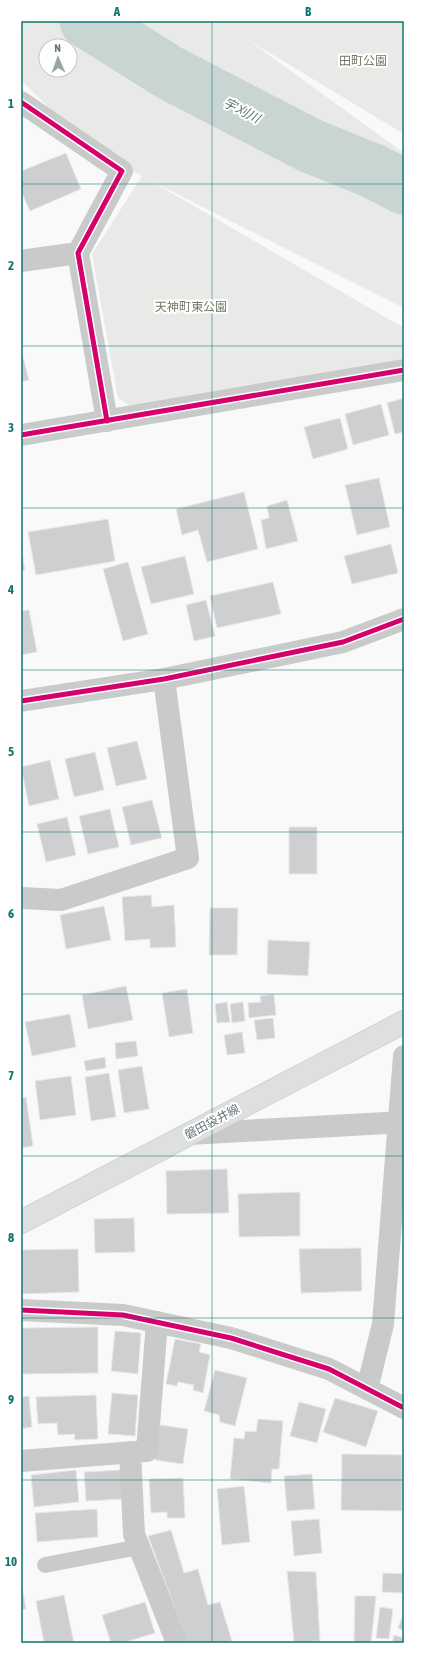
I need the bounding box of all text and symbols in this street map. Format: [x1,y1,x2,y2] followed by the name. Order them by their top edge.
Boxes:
[113,4,121,19] text: A
[305,4,312,19] text: B
[38,38,78,78] north arrow
[54,42,61,54] text: N
[339,54,387,68] park label: 田町公園
[221,95,264,127] water label: 宇刈川
[8,96,14,111] text: 1
[8,258,14,273] text: 2
[155,300,227,314] park label: 天神町東公園
[8,420,14,435] text: 3
[7,582,14,597] text: 4
[8,744,14,759] text: 5
[8,906,14,921] text: 6
[8,1068,14,1083] text: 7
[182,1102,242,1142] street label: 磐田袋井線
[8,1230,14,1245] text: 8
[8,1392,14,1407] text: 9
[5,1554,17,1569] text: 10

